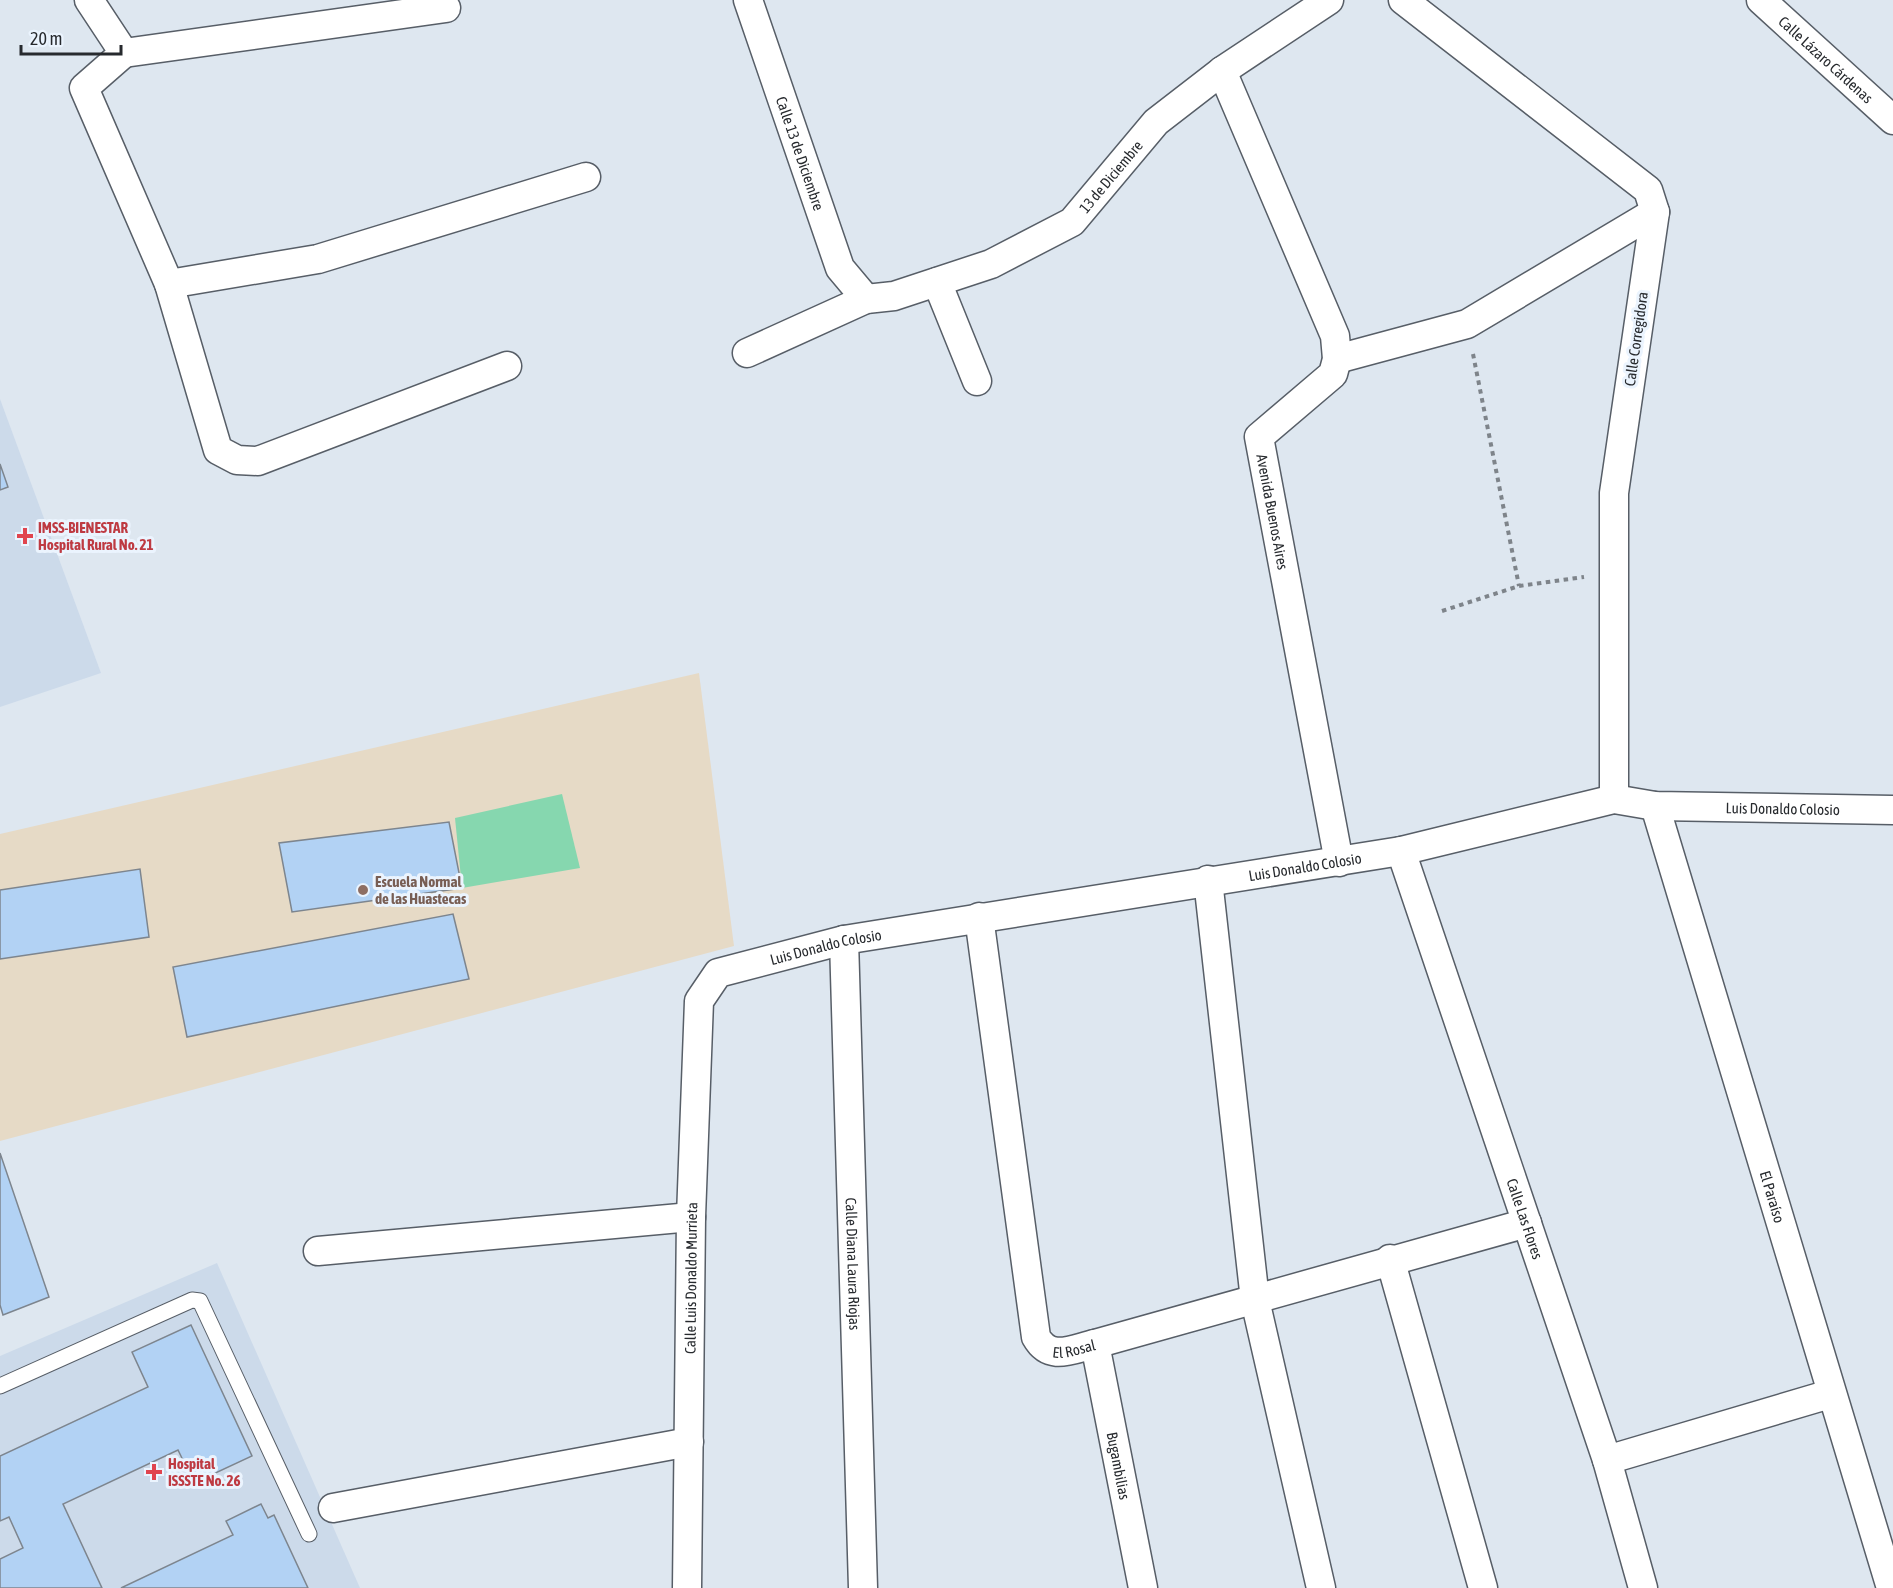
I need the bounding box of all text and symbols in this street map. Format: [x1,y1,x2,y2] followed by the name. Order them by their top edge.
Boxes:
[1776,12,1877,106] street label: Calle Lázaro Cárdenas
[21,18,122,56] scale bar
[30,28,62,49] text: 20 m
[773,94,828,213] street label: Calle 13 de Diciembre
[1075,137,1146,216] street label: 13 de Diciembre
[1621,291,1651,387] street label: Calle Corregidora
[1254,453,1292,571] street label: Avenida Buenos Aires
[38,519,154,553] place label: IMSS-BIENESTAR Hospital Rural No. 21
[16,527,34,545] marker: IMSS-BIENESTAR Hospital Rural No. 21
[1726,799,1840,818] street label: Luis Donaldo Colosio
[1247,849,1363,884] street label: Luis Donaldo Colosio
[375,873,467,907] place label: Escuela Normal de las Huastecas
[356,883,370,897] marker: Escuela Normal de las Huastecas
[768,926,883,968] street label: Luis Donaldo Colosio
[1757,1169,1789,1225] street label: El Paraíso
[1504,1176,1547,1261] street label: Calle Las Flores
[843,1197,864,1330] street label: Calle Diana Laura Riojas
[681,1202,700,1354] street label: Calle Luis Donaldo Murrieta
[1052,1336,1097,1361] street label: El Rosal
[1104,1430,1134,1501] street label: Bugambilias
[168,1455,240,1489] place label: Hospital ISSSTE No. 26
[145,1463,163,1481] marker: Hospital ISSSTE No. 26

